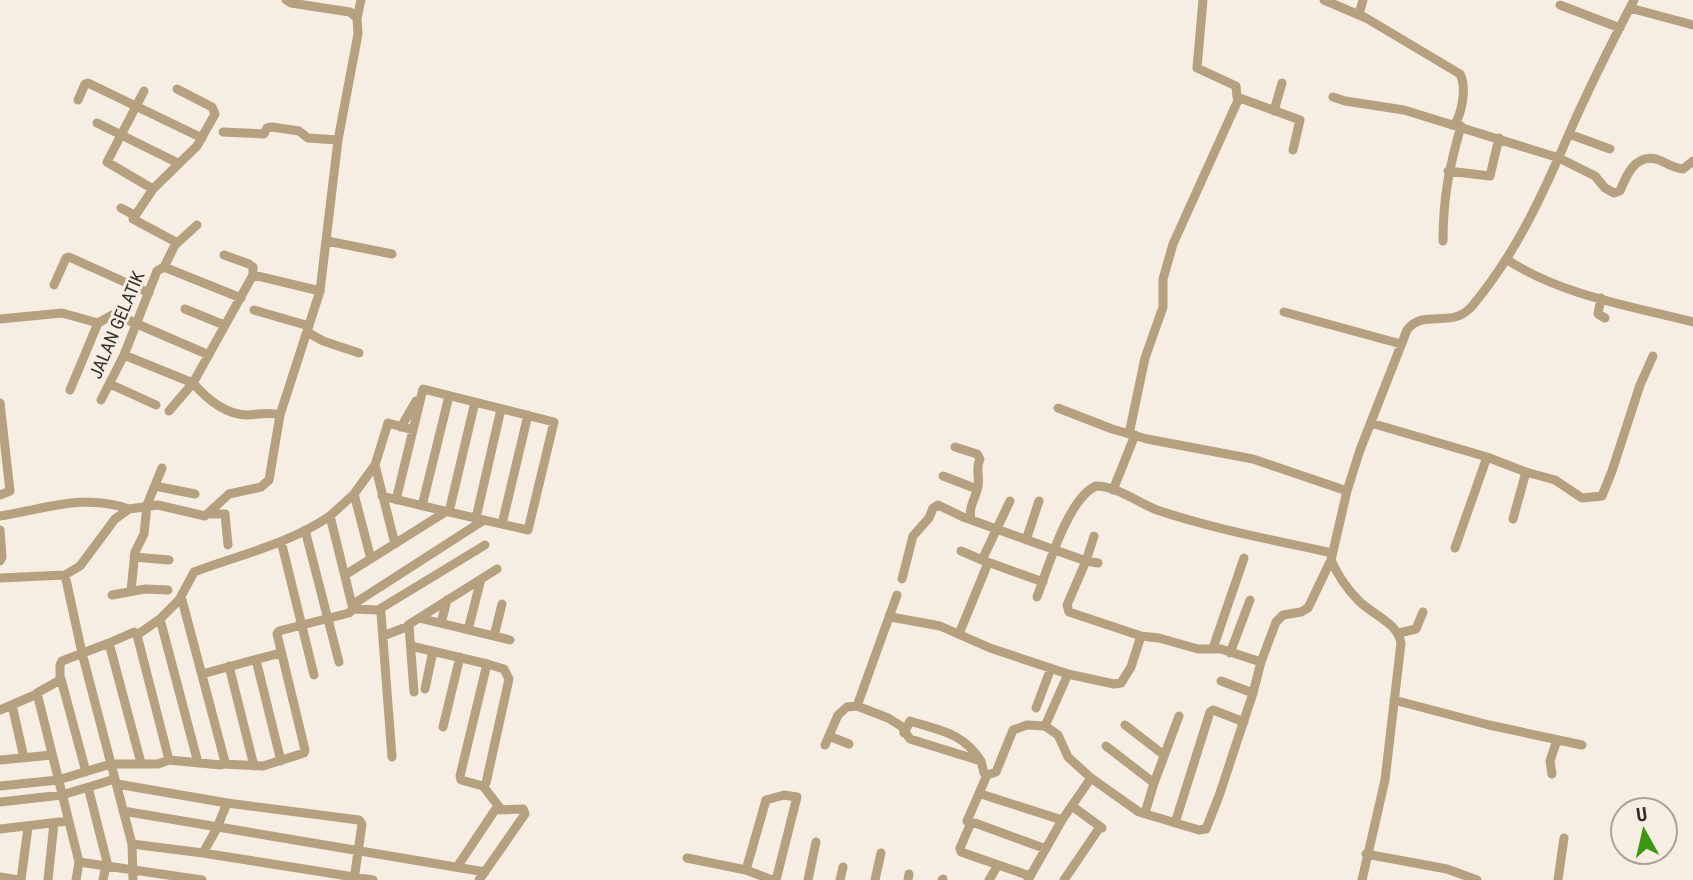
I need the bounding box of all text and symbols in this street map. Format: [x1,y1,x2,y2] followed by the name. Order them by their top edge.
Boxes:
[84,268,149,382] street label: JALAN GELATIK
[1609,796,1679,866] north arrow
[1635,803,1649,827] text: U

